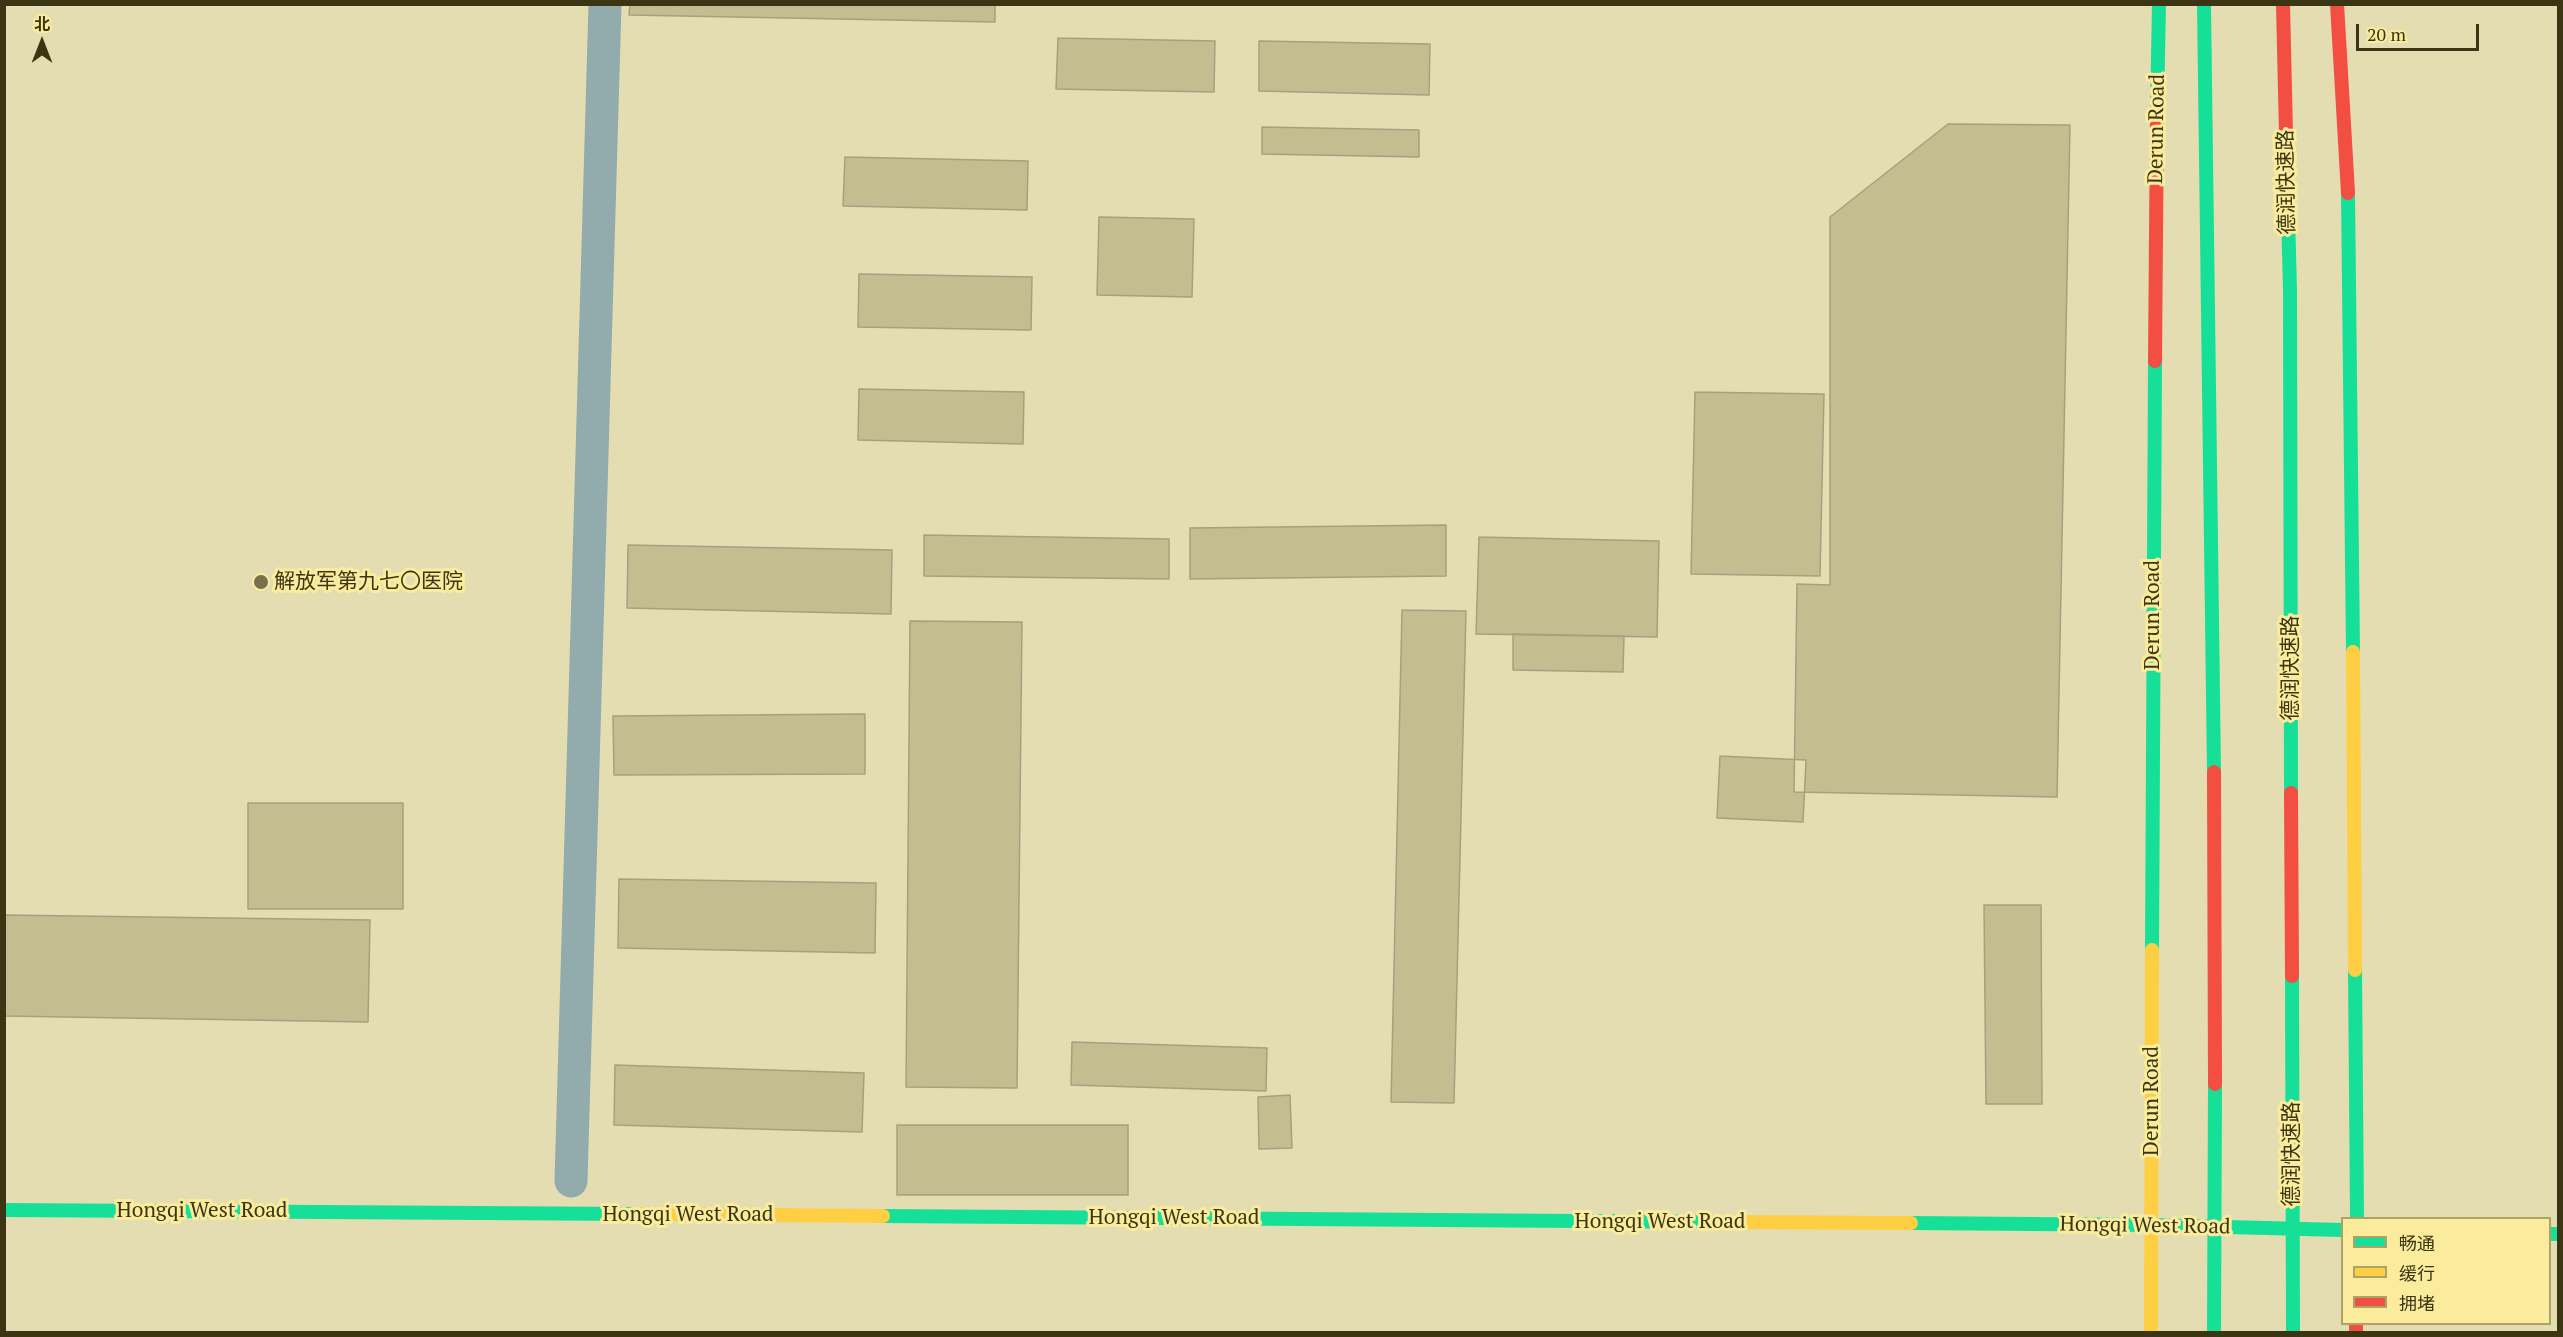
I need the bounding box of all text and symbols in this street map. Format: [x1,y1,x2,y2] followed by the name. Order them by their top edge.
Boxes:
[12,12,72,72] north arrow
[2359,12,2482,50] scale bar
[34,13,50,35] text: 北
[2367,22,2406,46] text: 20 m
[2143,74,2171,184] street label: Derun Road
[2273,129,2301,235] street label: 德润快速路
[2140,560,2166,670] street label: Derun Road
[274,569,463,595] place label: 解放军第九七〇医院
[252,573,270,591] marker: 解放军第九七〇医院
[2278,616,2304,720] street label: 德润快速路
[2139,1046,2165,1156] street label: Derun Road
[2279,1102,2305,1206] street label: 德润快速路
[116,1198,288,1224] street label: Hongqi West Road
[602,1202,774,1228] street label: Hongqi West Road
[1088,1205,1260,1231] street label: Hongqi West Road
[1574,1209,1746,1235] street label: Hongqi West Road
[2059,1212,2231,1240] street label: Hongqi West Road
[2341,1217,2551,1325] legend
[2399,1231,2435,1255] text: 畅通
[2399,1261,2435,1285] text: 缓行
[2399,1291,2435,1315] text: 拥堵

